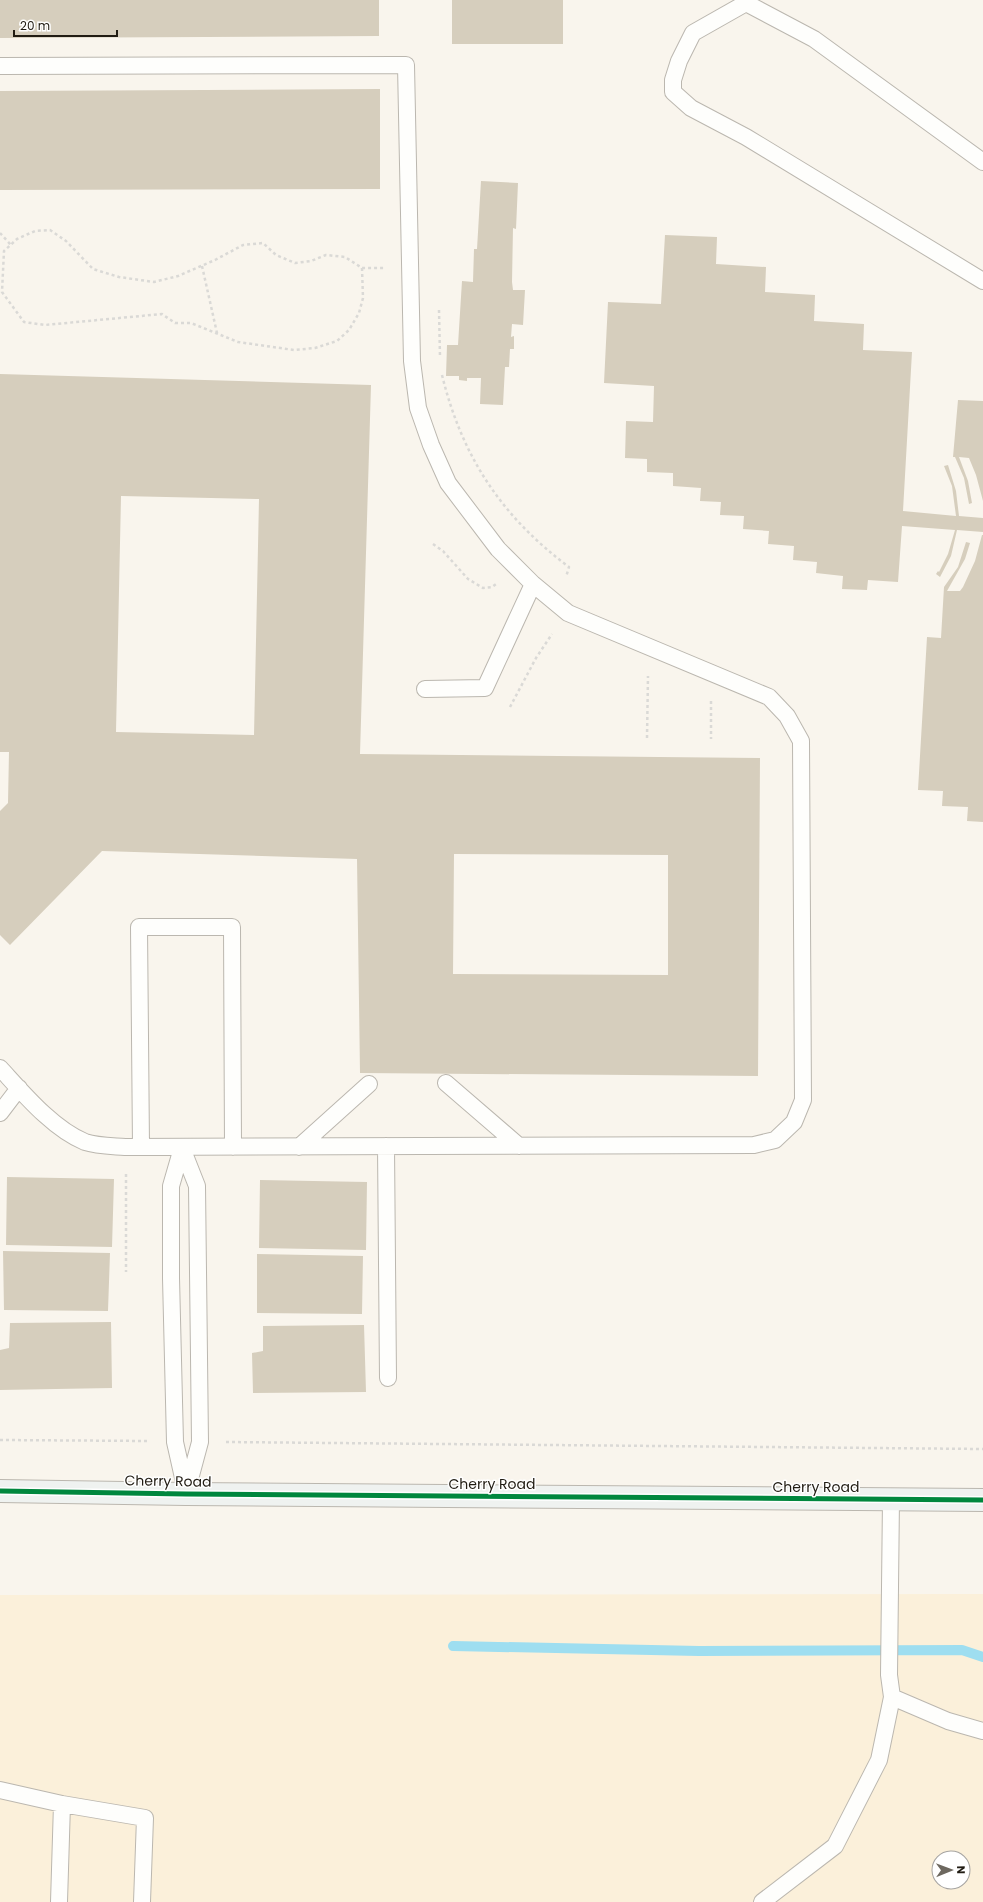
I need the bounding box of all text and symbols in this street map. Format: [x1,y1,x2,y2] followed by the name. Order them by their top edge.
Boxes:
[14,12,117,38] scale bar
[20,17,50,34] text: 20 m
[124,1470,212,1492] street label: Cherry Road
[449,1474,535,1494] street label: Cherry Road
[773,1477,859,1497] street label: Cherry Road
[931,1850,971,1890] north arrow
[953,1866,969,1874] text: N

